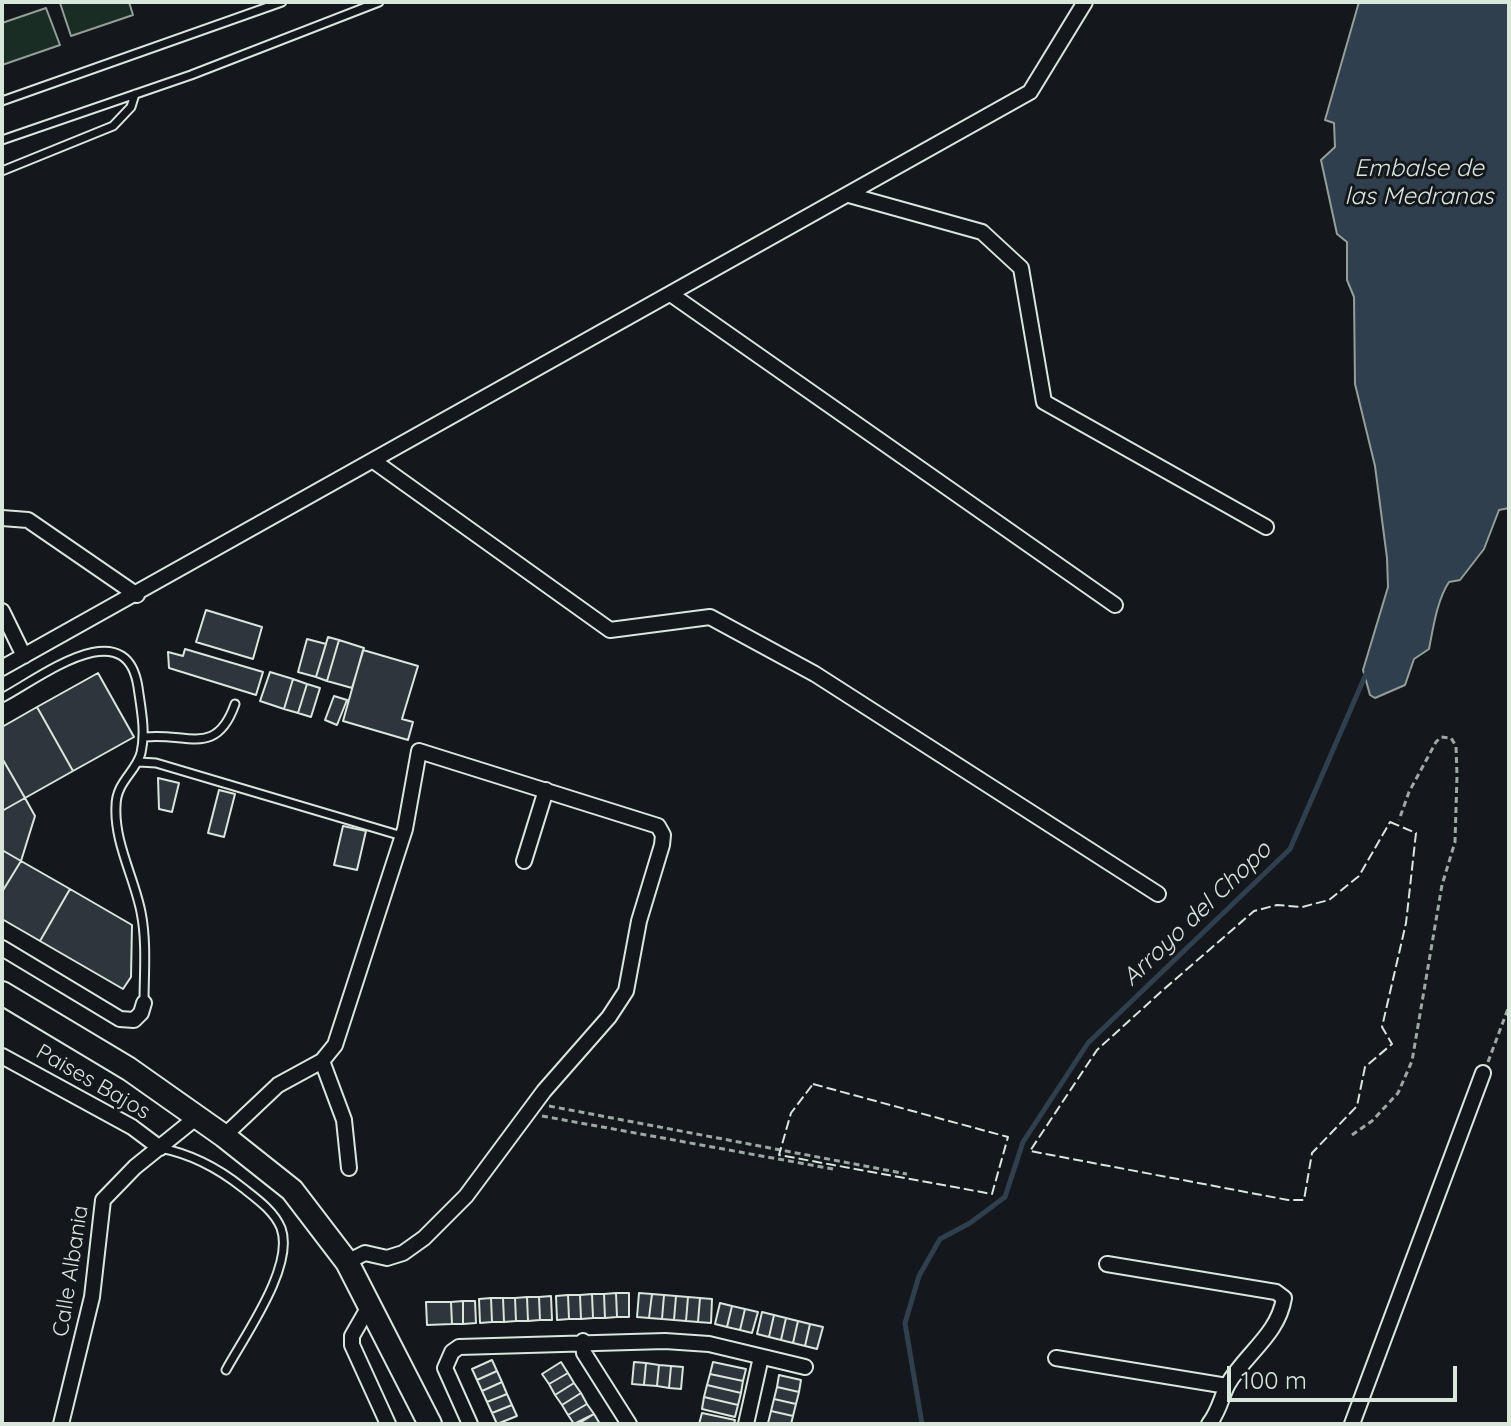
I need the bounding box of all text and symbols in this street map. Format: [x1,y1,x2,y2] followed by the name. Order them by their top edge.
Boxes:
[1345,155,1493,211] water label: Embalse de las Medranas
[1117,836,1277,992] water label: Arroyo del Chopo
[31,1039,155,1125] street label: Paises Bajos
[48,1203,94,1339] street label: Calle Albania
[1231,1350,1461,1400] scale bar
[1241,1365,1307,1395] text: 100 m

